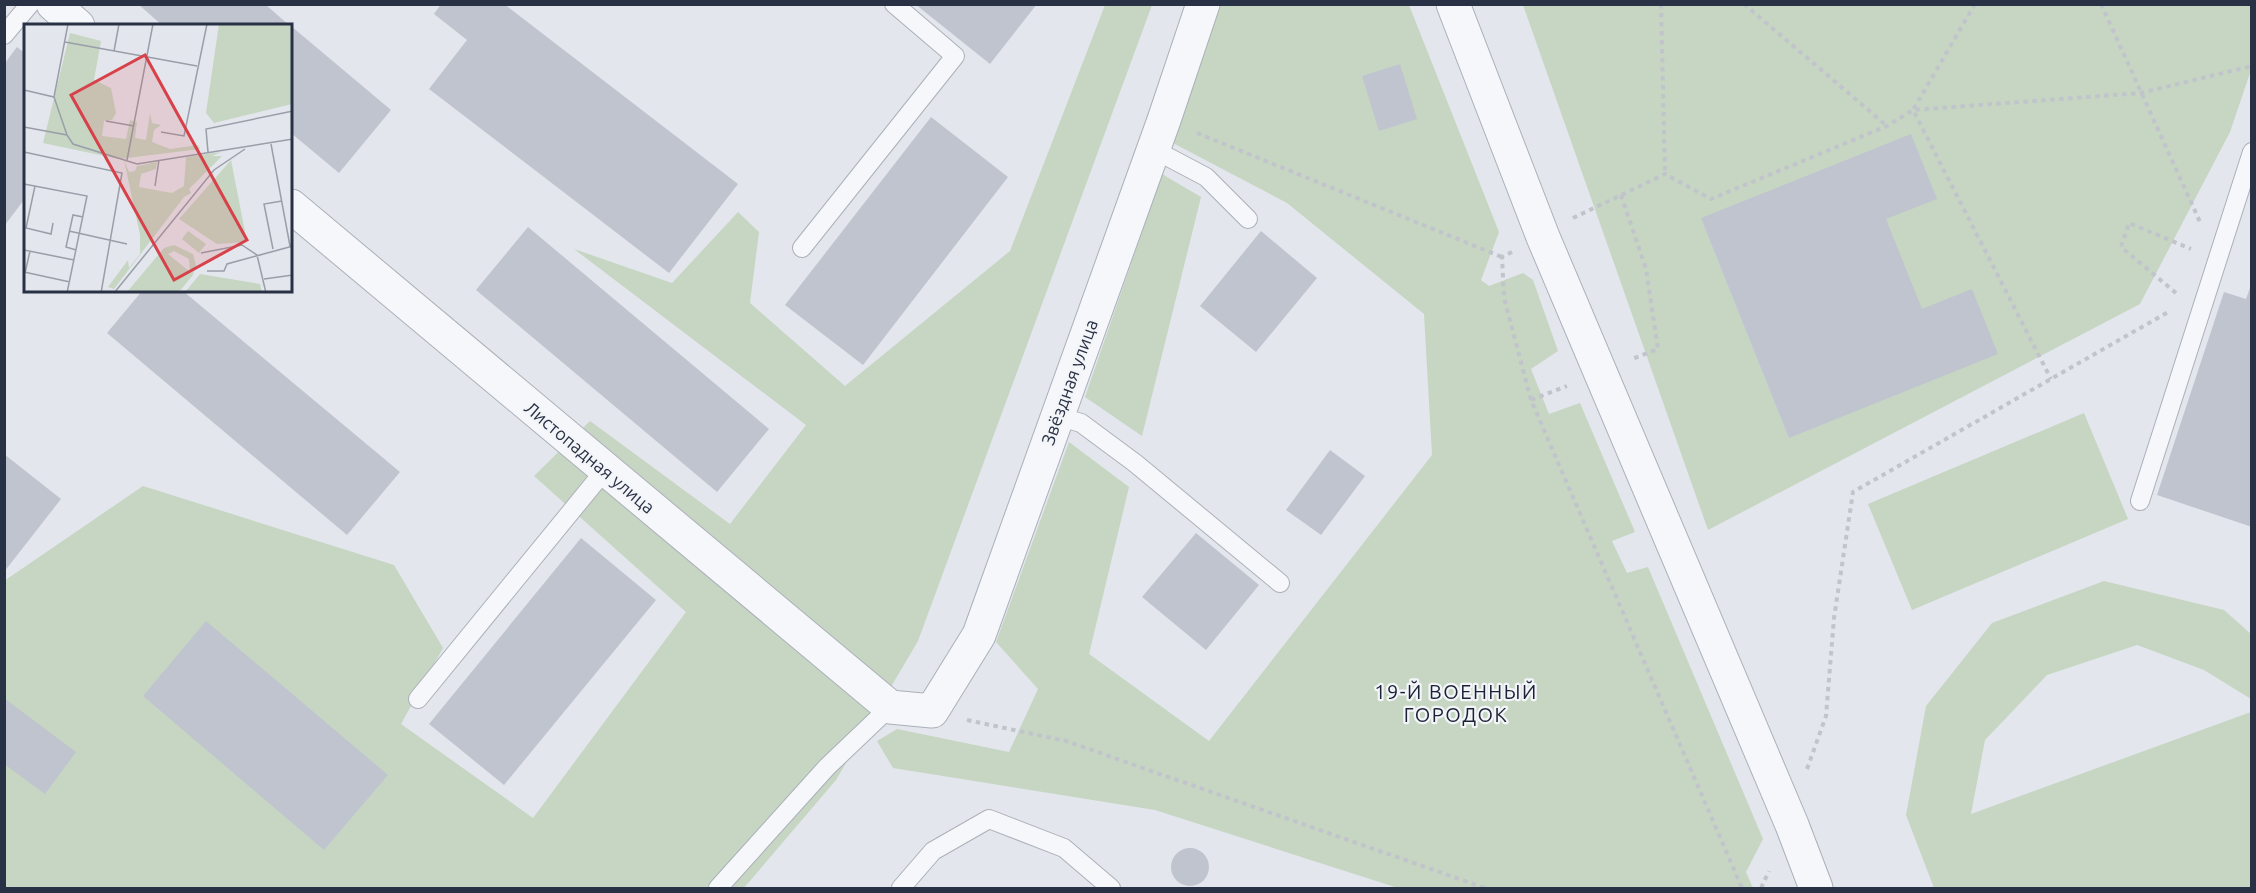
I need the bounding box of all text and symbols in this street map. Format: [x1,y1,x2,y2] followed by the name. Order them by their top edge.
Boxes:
[24,24,292,292] inset map
[1037,317,1101,447] street label: Звёздная улица
[521,397,659,517] street label: Листопадная улица
[1374,680,1538,726] district label: 19-Й ВОЕННЫЙ ГОРОДОК

